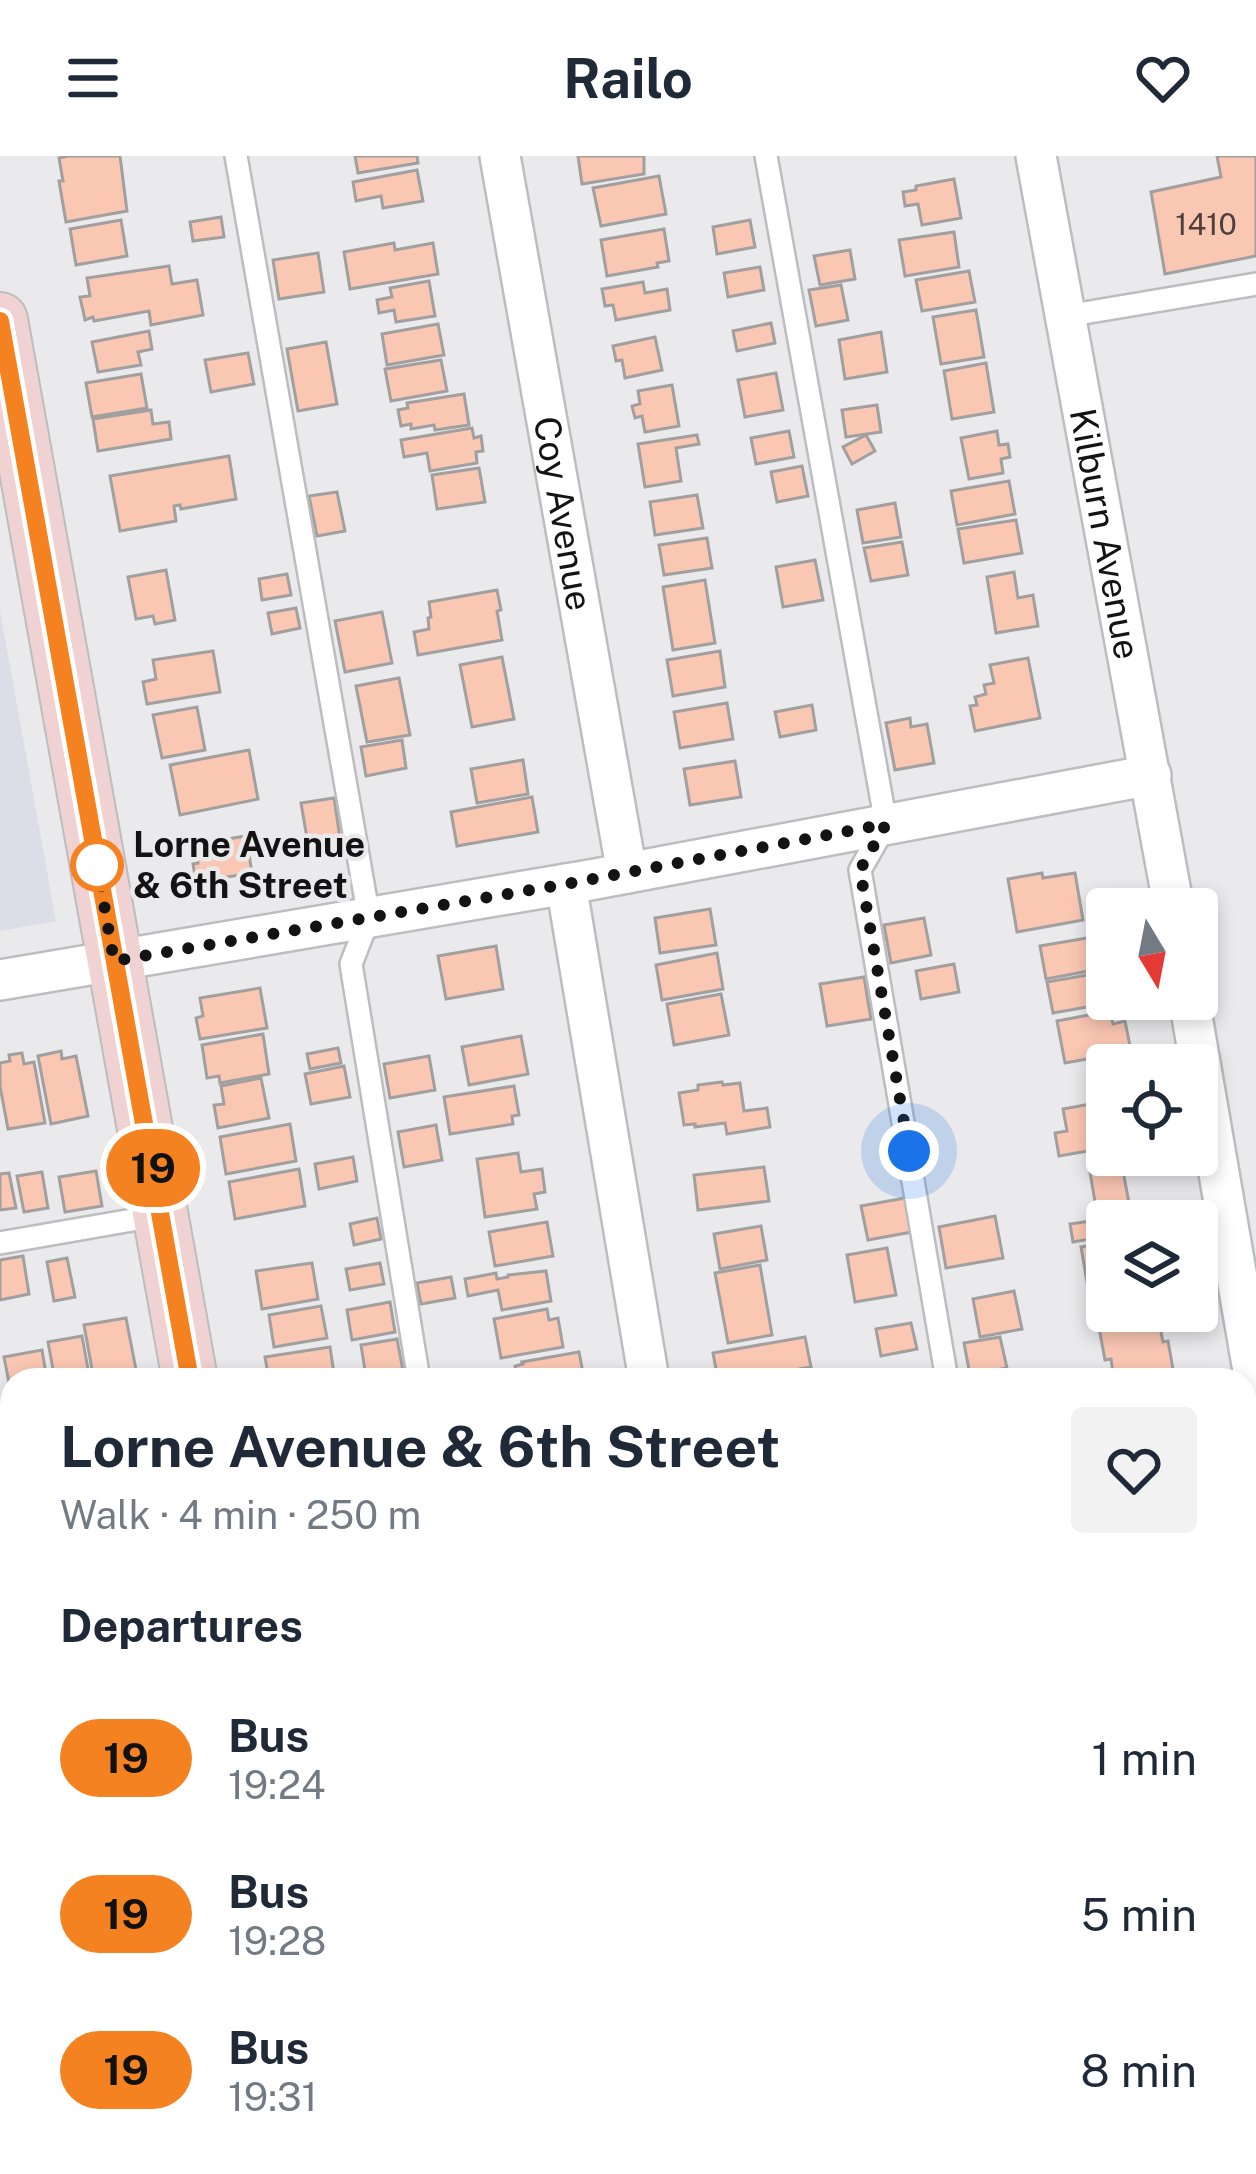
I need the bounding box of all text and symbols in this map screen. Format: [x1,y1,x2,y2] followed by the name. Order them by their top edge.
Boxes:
[60,45,126,111] icon: menu
[1130,45,1196,111] icon: heart
[563,47,693,110] text: Railo
[1175,206,1237,242] house number: 1410
[1062,405,1149,663] street label: Kilburn Avenue
[526,413,601,614] street label: Coy Avenue
[133,823,365,906] place label: Lorne Avenue & 6th Street
[72,840,122,890] marker: Lorne Avenue & 6th Street
[1086,888,1218,1020] north arrow
[1086,888,1218,1332] map controls
[1086,1044,1218,1176] button: locate
[879,1121,939,1181] your location
[99,1129,207,1207] line badge: 19
[130,1143,176,1192] text: 19
[1086,1200,1218,1332] button: layers
[1071,1407,1197,1533] button: heart
[60,1413,780,1480] text: Lorne Avenue & 6th Street
[60,1492,421,1538] text: Walk · 4 min · 250 m
[60,1599,303,1652] text: Departures
[228,1709,309,1762] text: Bus
[1091,1732,1197,1785] text: 1 min
[103,1733,149,1782] text: 19
[228,1762,326,1808] text: 19:24
[228,1865,309,1918] text: Bus
[1081,1888,1197,1941] text: 5 min
[103,1889,149,1938] text: 19
[228,1918,326,1964] text: 19:28
[228,2021,309,2074] text: Bus
[1081,2044,1197,2097] text: 8 min
[103,2045,149,2094] text: 19
[228,2074,317,2120] text: 19:31

